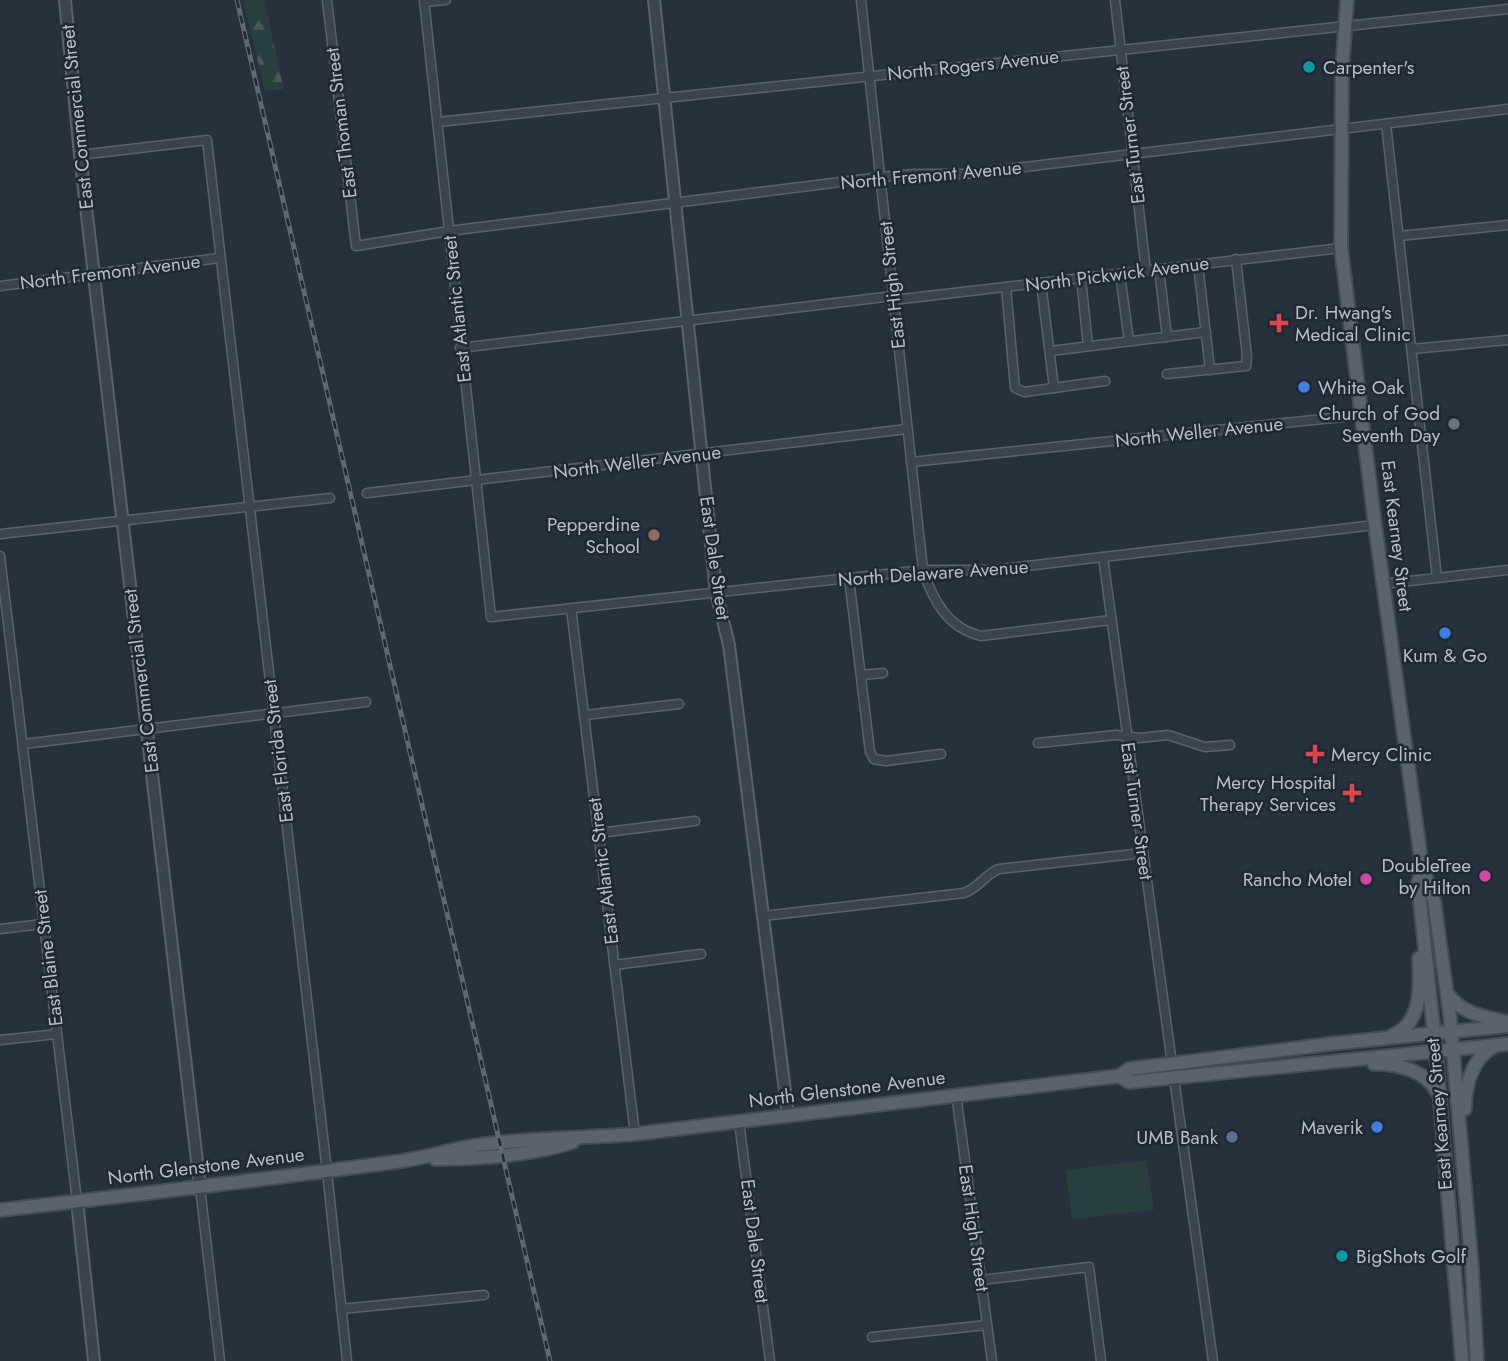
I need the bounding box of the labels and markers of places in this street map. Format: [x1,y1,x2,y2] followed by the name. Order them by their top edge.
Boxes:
[1323,54,1415,81] place label: Carpenter's
[1301,59,1317,75] marker: Carpenter's
[1295,299,1411,348] place label: Dr. Hwang's Medical Clinic
[1269,313,1289,333] marker: Dr. Hwang's Medical Clinic
[1318,374,1405,401] place label: White Oak
[1296,379,1312,395] marker: White Oak
[1319,400,1441,449] place label: Church of God Seventh Day
[1446,416,1462,432] marker: Church of God Seventh Day
[547,511,640,560] place label: Pepperdine School
[646,527,662,543] marker: Pepperdine School
[1437,625,1453,641] marker: Kum & Go
[1403,642,1487,669] place label: Kum & Go
[1331,741,1432,768] place label: Mercy Clinic
[1305,744,1325,764] marker: Mercy Clinic
[1200,769,1336,818] place label: Mercy Hospital Therapy Services
[1342,783,1362,803] marker: Mercy Hospital Therapy Services
[1382,852,1471,901] place label: DoubleTree by Hilton
[1243,866,1352,893] place label: Rancho Motel
[1477,868,1493,884] marker: DoubleTree by Hilton
[1358,871,1374,887] marker: Rancho Motel
[1301,1114,1364,1141] place label: Maverik
[1369,1119,1385,1135] marker: Maverik
[1136,1124,1219,1151] place label: UMB Bank
[1224,1129,1240,1145] marker: UMB Bank
[1356,1243,1467,1270] place label: BigShots Golf
[1334,1248,1350,1264] marker: BigShots Golf

